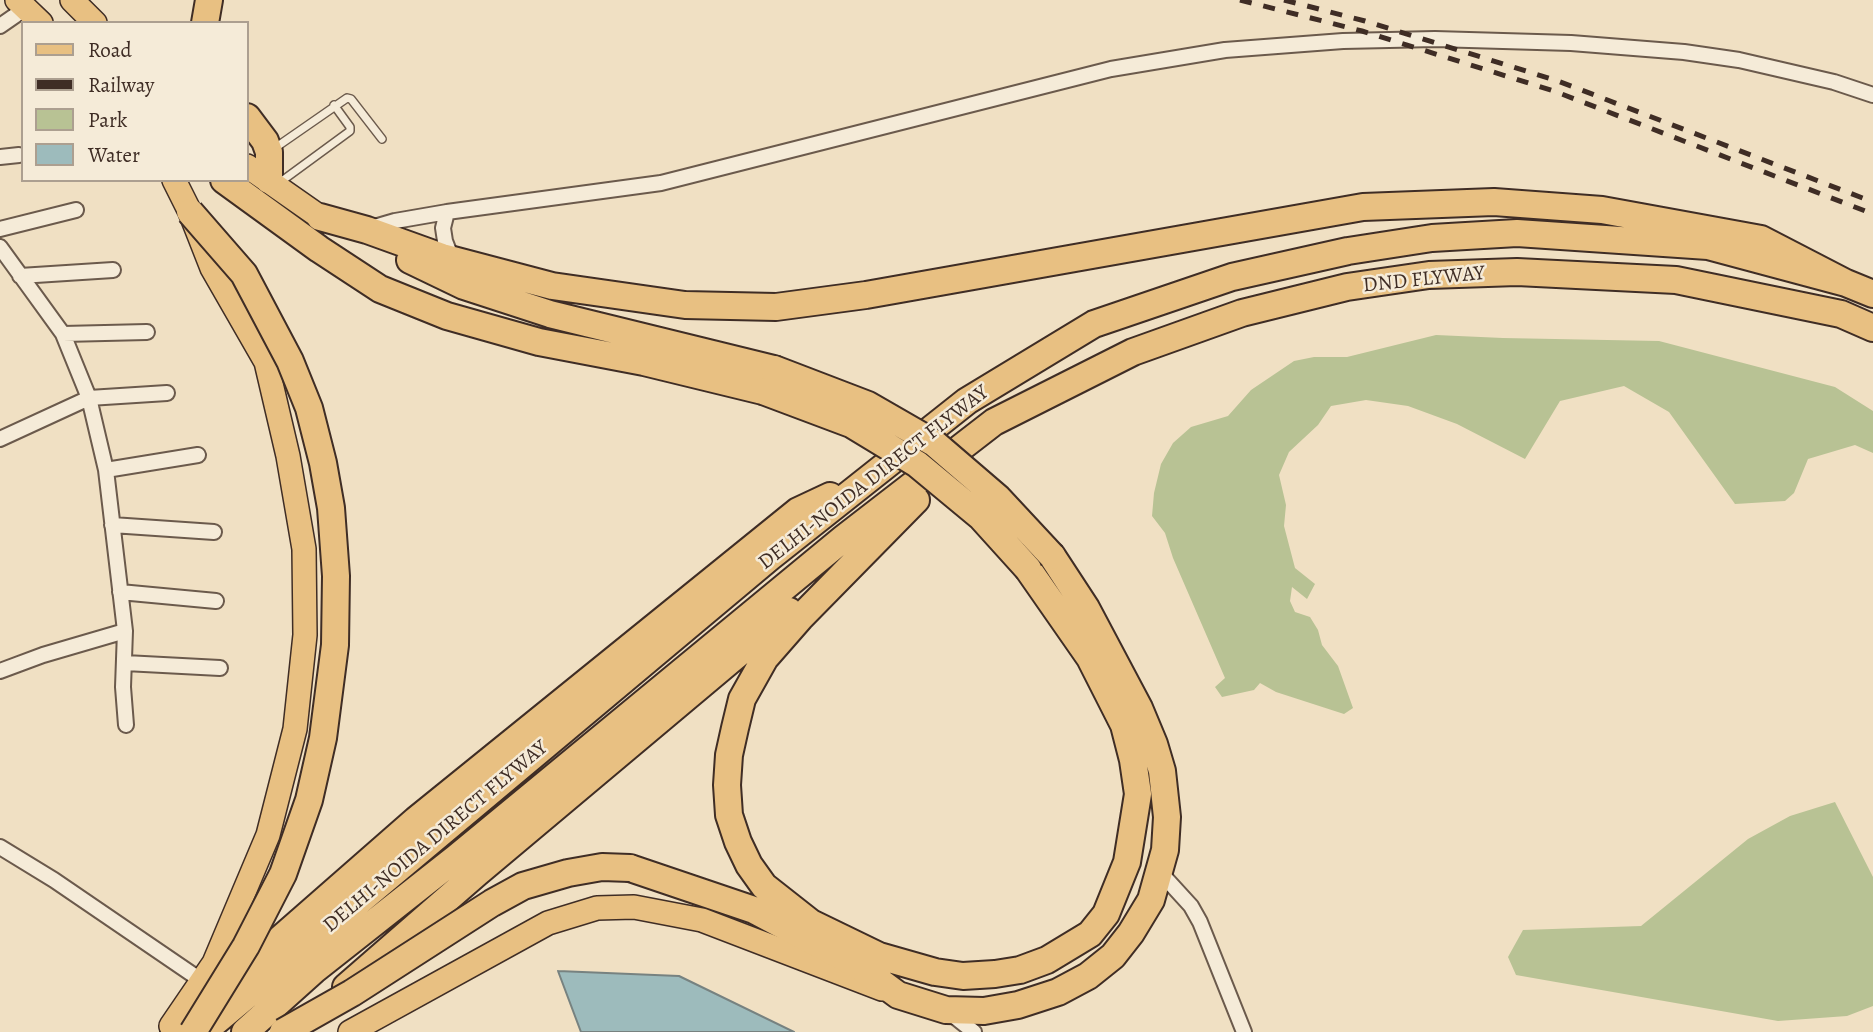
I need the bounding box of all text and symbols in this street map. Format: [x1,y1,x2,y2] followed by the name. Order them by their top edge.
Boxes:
[21,21,248,182] legend
[88,36,132,64] text: Road
[88,71,154,99] text: Railway
[88,106,127,134] text: Park
[88,141,140,169] text: Water
[1362,261,1486,299] street label: DND FLYWAY
[754,380,994,576] street label: DELHI-NOIDA DIRECT FLYWAY
[319,736,553,938] street label: DELHI-NOIDA DIRECT FLYWAY

